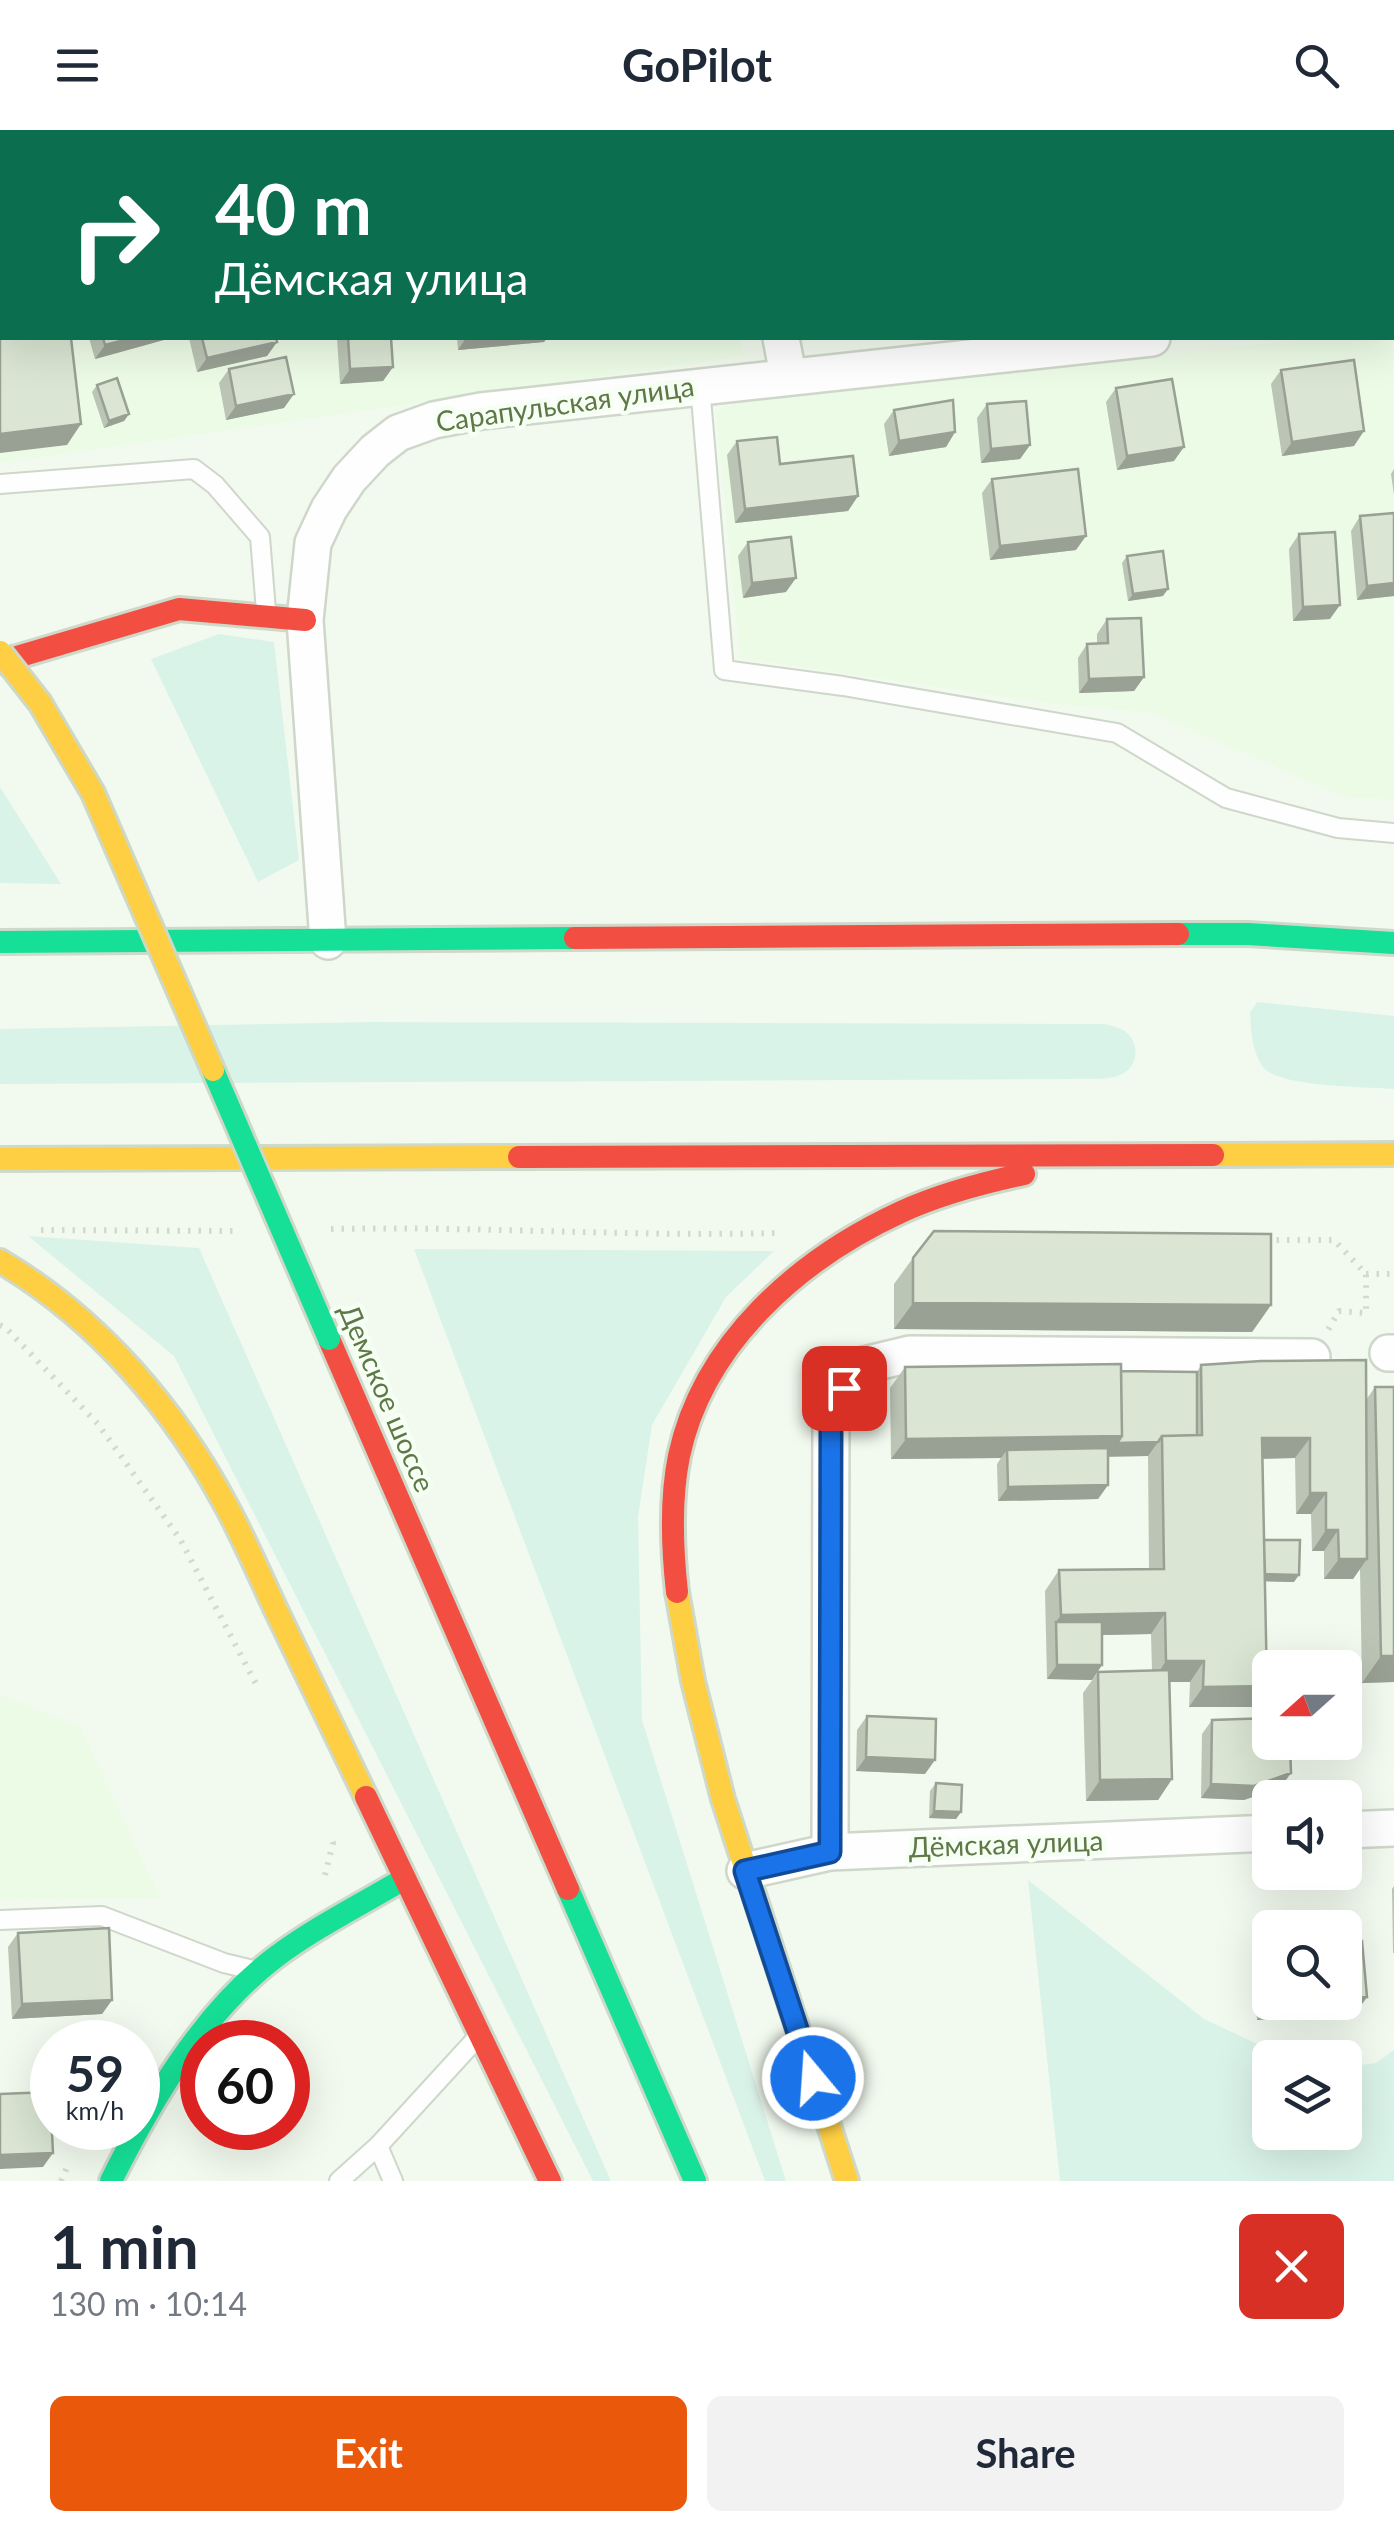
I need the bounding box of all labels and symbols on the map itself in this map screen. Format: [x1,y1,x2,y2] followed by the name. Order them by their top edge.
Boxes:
[434,368,696,438] street label: Сарапульская улица
[333,1299,443,1497] street label: Демское шоссе
[802,1346,887,1431] pin
[1252,1650,1362,1760] north arrow
[908,1823,1104,1863] street label: Дёмская улица
[180,2020,310,2150] speed limit sign: 60
[761,2026,865,2130] position arrow

